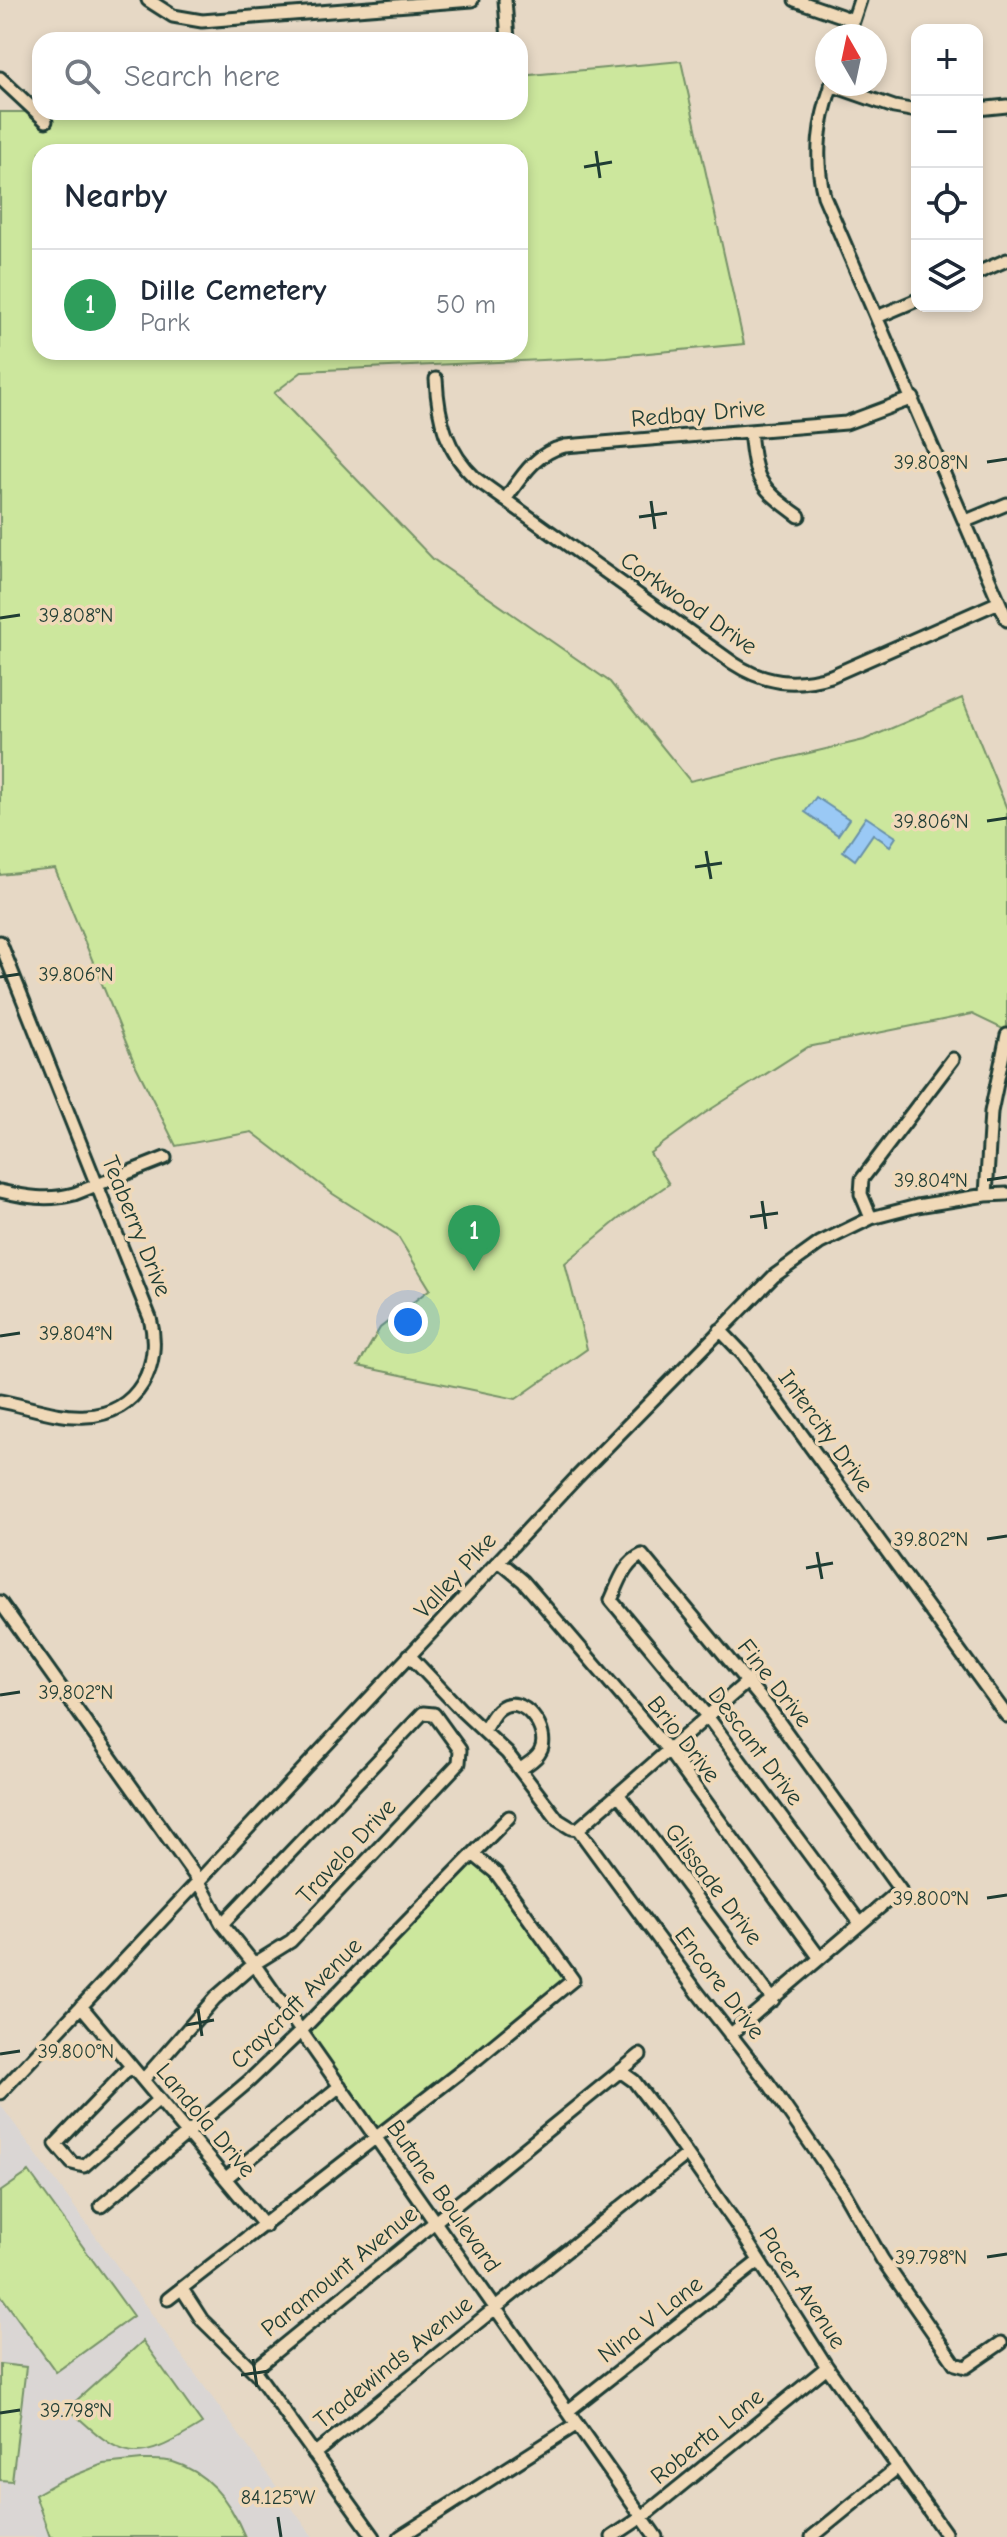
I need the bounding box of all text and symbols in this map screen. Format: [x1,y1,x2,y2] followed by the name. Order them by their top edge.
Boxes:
[815,24,887,96] north arrow
[911,24,983,312] map controls
[911,24,983,96] button: +
[32,32,528,120] search box
[60,54,104,98] icon: search
[124,59,280,94] text: Search here
[911,96,983,168] button: −
[911,168,983,240] button: locate
[64,176,167,216] text: Nearby
[911,240,983,312] button: layers
[140,273,327,308] text: Dille Cemetery
[85,290,95,320] text: 1
[436,290,496,320] text: 50 m
[140,308,190,338] text: Park
[630,393,766,433] street label: Redbay Drive
[894,451,968,474] text: 39.808°N
[615,546,763,660] street label: Corkwood Drive
[39,604,113,627] text: 39.808°N
[893,810,969,833] text: 39.806°N
[38,963,114,986] text: 39.806°N
[96,1152,178,1300] street label: Teaberry Drive
[894,1169,968,1192] text: 39.804°N
[448,1205,500,1271] pin: 1
[388,1302,428,1342] your location
[39,1322,113,1345] text: 39.804°N
[772,1365,880,1497] street label: Intercity Drive
[408,1526,502,1624] street label: Valley Pike
[894,1528,968,1551] text: 39.802°N
[732,1633,818,1733] street label: Fine Drive
[39,1681,113,1704] text: 39.802°N
[702,1681,810,1811] street label: Descant Drive
[642,1690,726,1788] street label: Brio Drive
[290,1793,402,1909] street label: Travelo Drive
[659,1818,769,1950] street label: Glissade Drive
[893,1887,969,1910] text: 39.800°N
[669,1922,771,2044] street label: Encore Drive
[224,1931,368,2075] street label: Craycraft Avenue
[38,2040,114,2063] text: 39.800°N
[150,2057,262,2183] street label: Landola Drive
[381,2114,507,2278] street label: Butane Boulevard
[255,2200,423,2342] street label: Paramount Avenue
[753,2222,853,2354] street label: Pacer Avenue
[895,2246,967,2269] text: 39.798°N
[592,2269,708,2369] street label: Nina V Lane
[308,2290,478,2434] street label: Tradewinds Avenue
[645,2382,769,2490] street label: Roberta Lane
[40,2399,112,2422] text: 39.798°N
[241,2486,316,2509] text: 84.125°W

